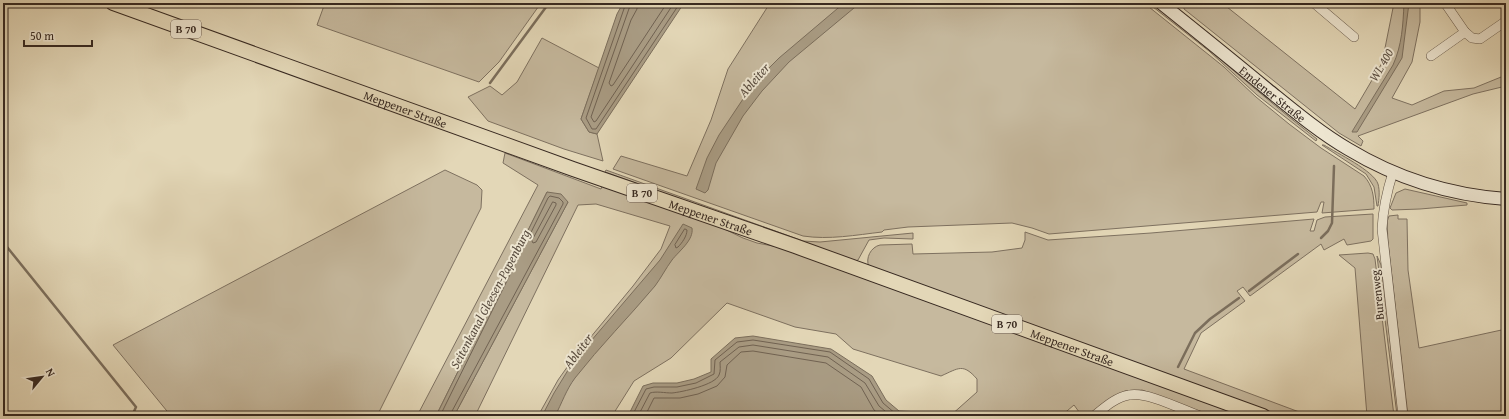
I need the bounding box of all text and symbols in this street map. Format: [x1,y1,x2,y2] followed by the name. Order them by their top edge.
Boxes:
[171,20,201,38] road number: B 70
[24,22,92,48] scale bar
[30,27,54,44] text: 50 m
[1364,45,1398,85] water label: WL 400
[733,58,775,102] water label: Ableiter
[1236,61,1310,126] street label: Emdener Straße
[362,86,450,132] street label: Meppener Straße
[627,184,657,202] road number: B 70
[667,194,755,239] street label: Meppener Straße
[445,226,535,372] water label: Seitenkanal Gleesen-Papenburg
[1366,269,1388,321] street label: Burenweg
[992,315,1022,333] road number: B 70
[1028,324,1117,370] street label: Meppener Straße
[558,329,598,373] water label: Ableiter
[22,357,62,397] north arrow
[42,365,60,380] text: N

